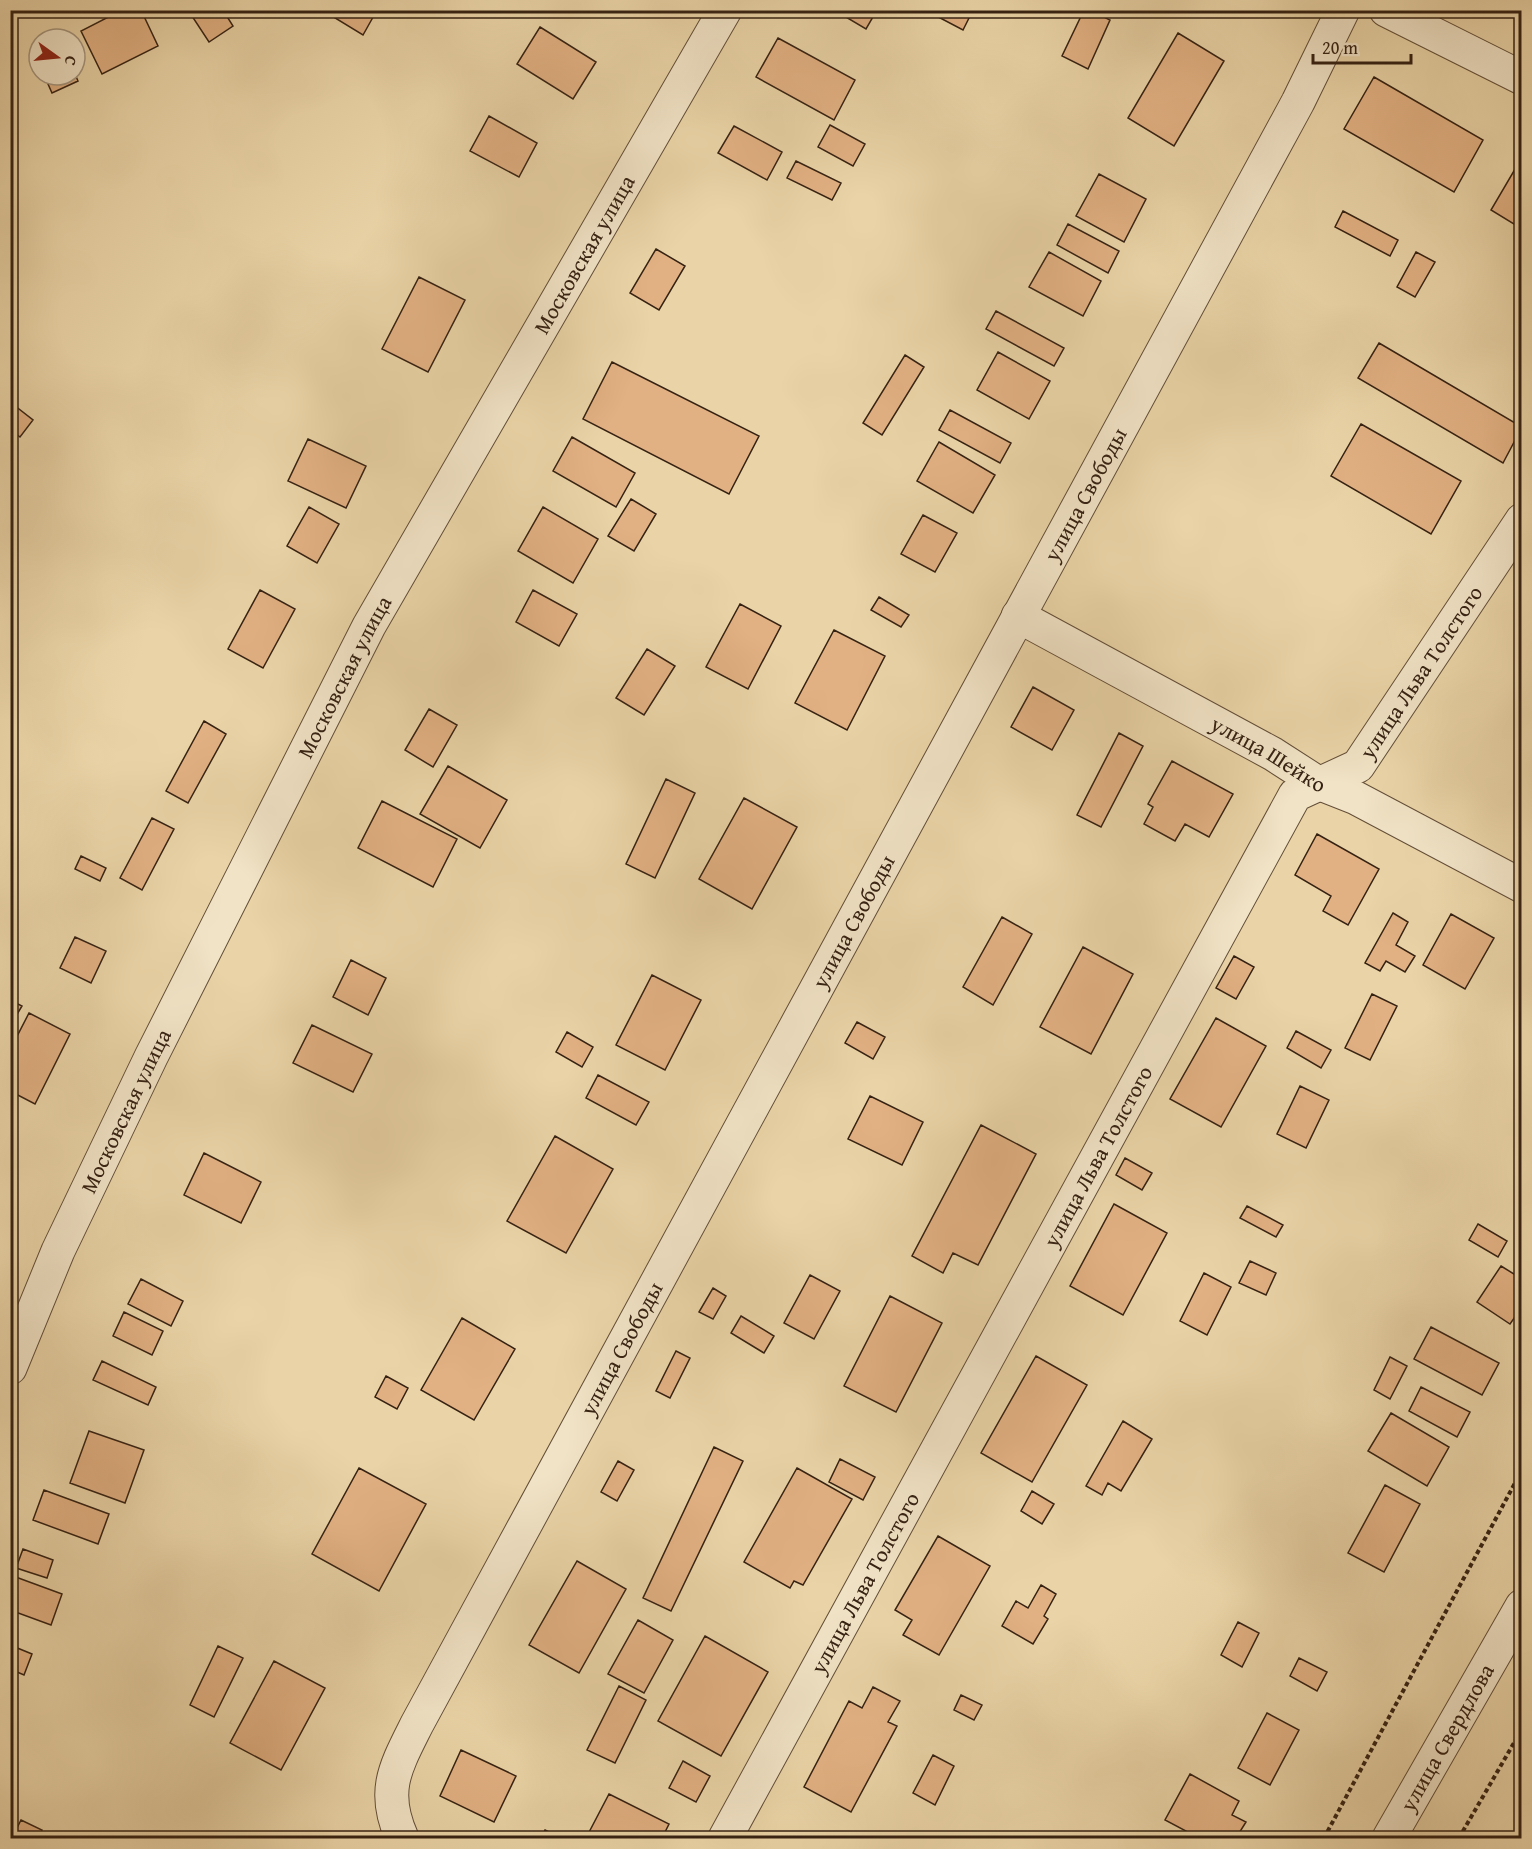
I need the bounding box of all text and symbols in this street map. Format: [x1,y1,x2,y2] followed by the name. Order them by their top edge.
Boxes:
[27,27,87,87] north arrow
[1313,27,1410,65] scale bar
[1322,34,1358,61] text: 20 m
[59,53,84,68] text: С
[525,168,643,340] street label: Московская улица
[1035,422,1134,568] street label: улица Свободы
[1351,579,1490,766] street label: улица Льва Толстого
[289,589,400,764] street label: Московская улица
[1204,707,1330,800] street label: улица Шейко
[803,849,902,995] street label: улица Свободы
[72,1023,179,1198] street label: Московская улица
[1035,1060,1160,1254] street label: улица Льва Толстого
[571,1276,670,1422] street label: улица Свободы
[801,1486,927,1680] street label: улица Льва Толстого
[1391,1657,1502,1818] street label: улица Свердлова

